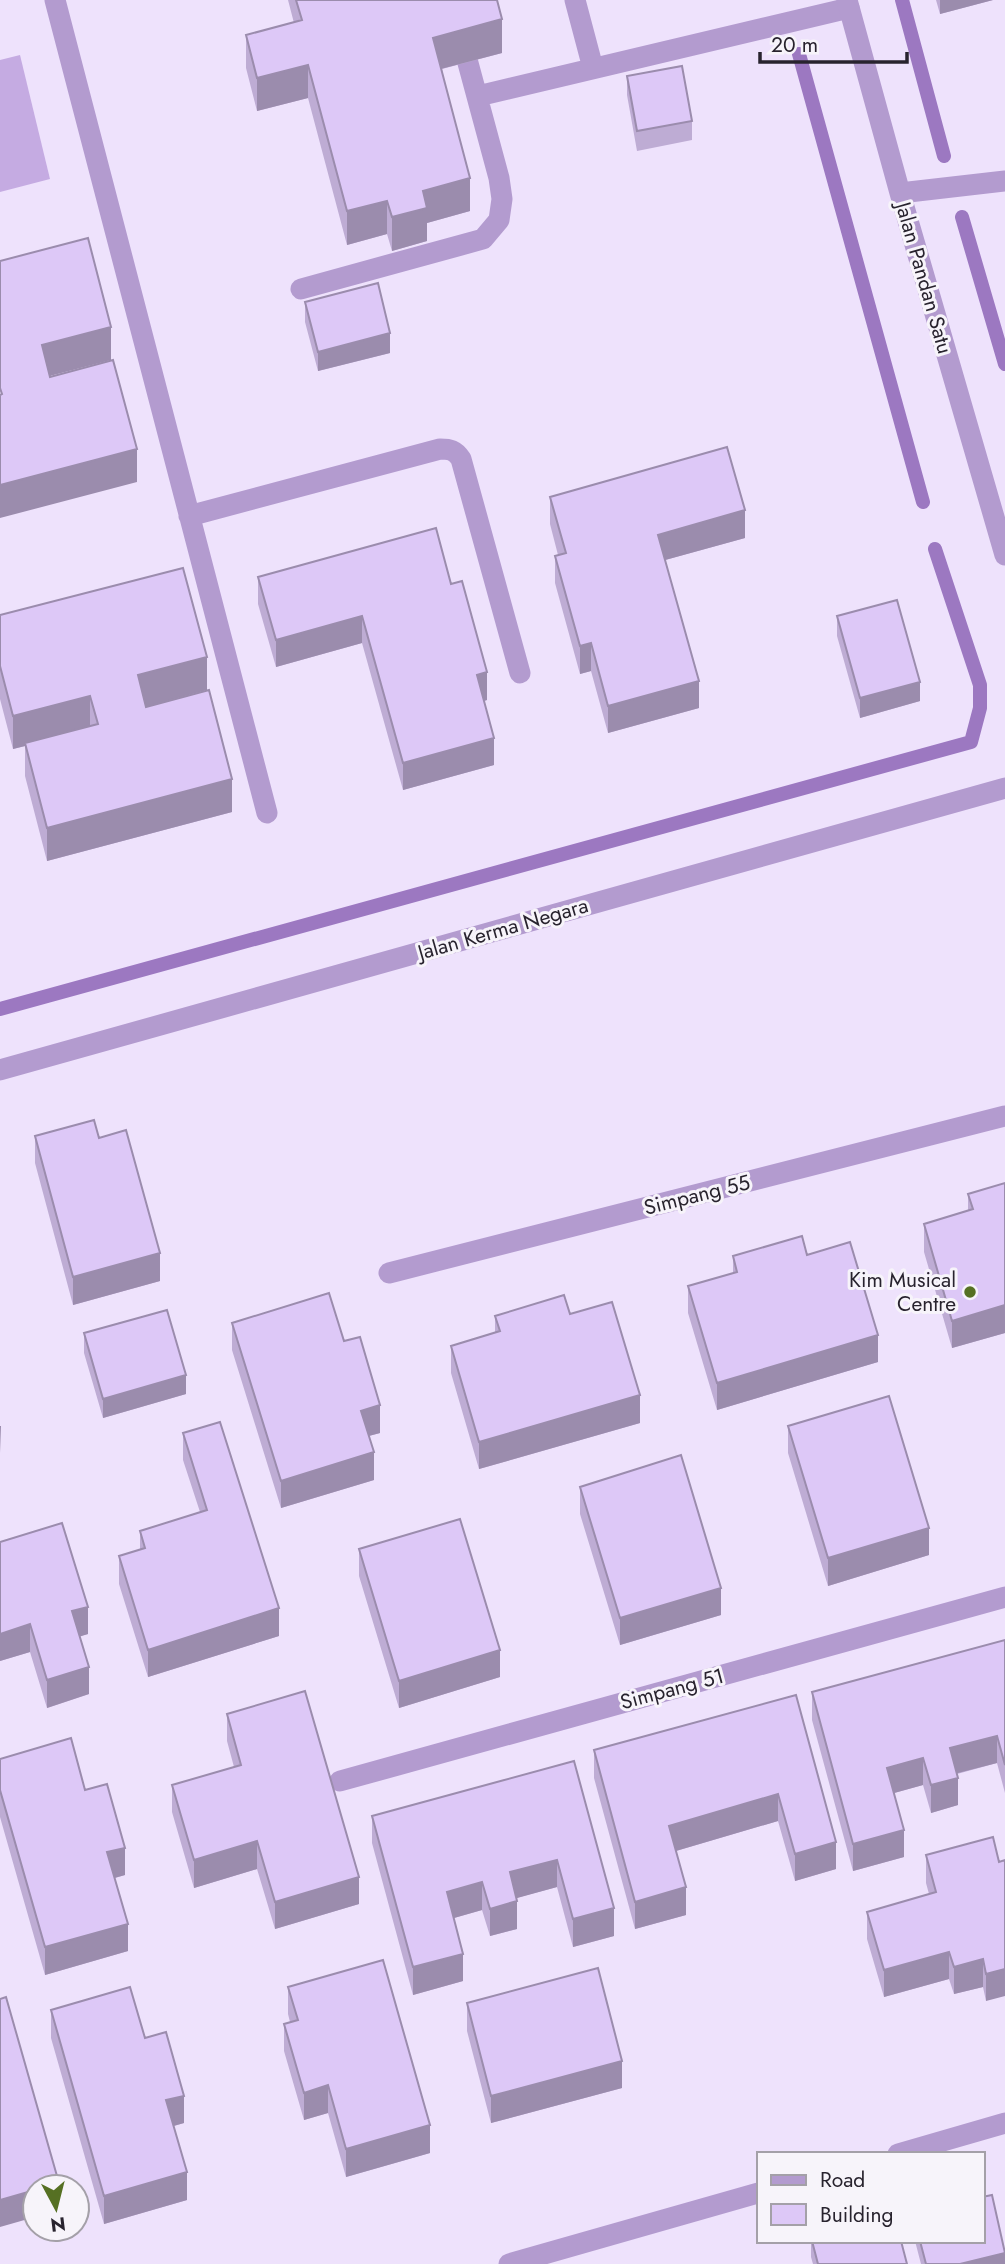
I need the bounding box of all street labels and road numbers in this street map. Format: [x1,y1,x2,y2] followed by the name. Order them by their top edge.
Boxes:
[887,196,960,357] street label: Jalan Pandan Satu
[411,890,592,968] street label: Jalan Kerma Negara
[641,1167,753,1223] street label: Simpang 55
[617,1661,727,1717] street label: Simpang 51

